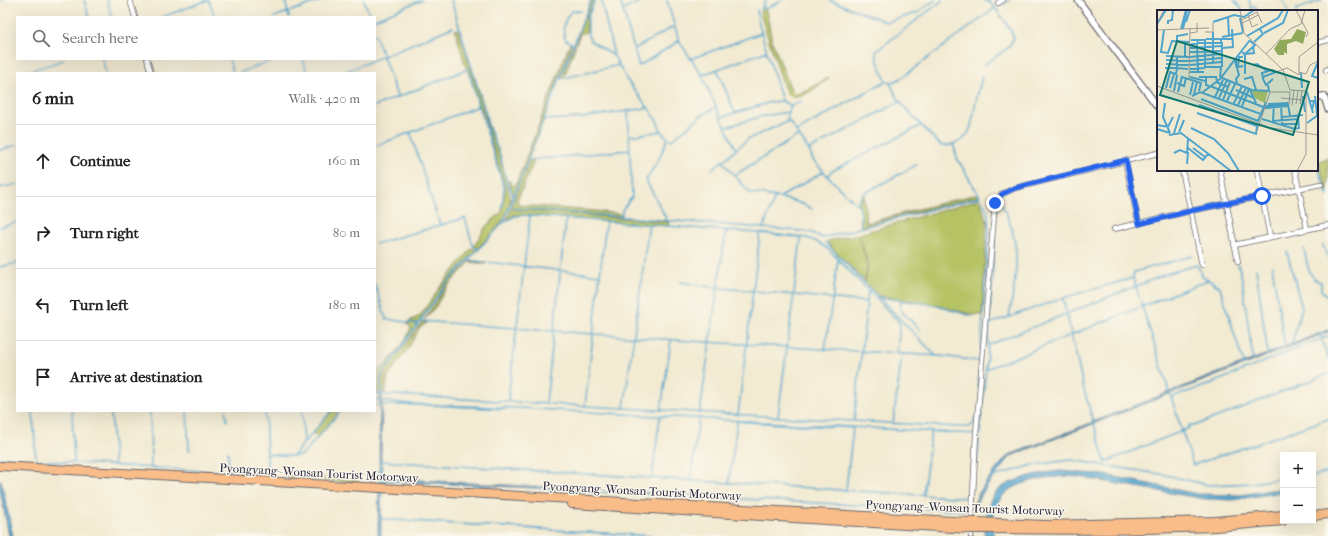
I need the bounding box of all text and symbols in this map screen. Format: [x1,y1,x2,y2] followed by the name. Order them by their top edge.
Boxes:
[1157,10,1318,171] inset map
[16,16,376,60] search box
[30,27,52,49] icon: search
[62,29,138,47] text: Search here
[32,88,74,108] text: 6 min
[288,91,360,106] text: Walk · 420 m
[32,150,54,172] icon: ahead
[70,152,130,170] text: Continue
[328,153,360,168] text: 160 m
[1253,187,1271,205] route start
[986,194,1004,212] route end
[32,222,54,244] icon: right
[70,224,139,242] text: Turn right
[333,225,360,240] text: 80 m
[32,294,54,316] icon: left
[70,296,128,314] text: Turn left
[328,297,360,312] text: 180 m
[32,366,54,388] icon: arrive
[70,368,202,386] text: Arrive at destination
[1280,452,1316,524] map controls
[1280,452,1316,488] button: +
[219,461,419,485] street label: Pyongyang–Wonsan Tourist Motorway
[542,479,742,503] street label: Pyongyang–Wonsan Tourist Motorway
[1280,488,1316,524] button: −
[865,498,1065,518] street label: Pyongyang–Wonsan Tourist Motorway

